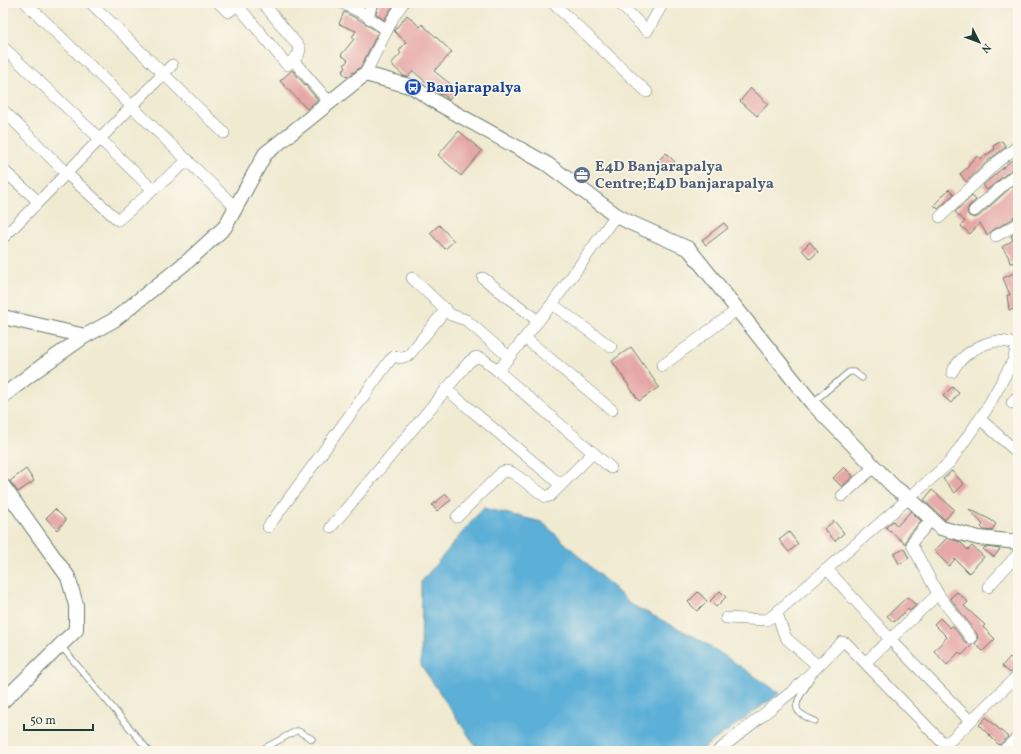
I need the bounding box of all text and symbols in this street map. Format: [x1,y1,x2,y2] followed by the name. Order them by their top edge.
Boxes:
[959,22,999,62] north arrow
[977,40,994,56] text: N
[403,77,423,97] bus stop icon: Banjarapalya
[426,78,521,99] place label: Banjarapalya
[595,157,774,195] place label: E4D Banjarapalya Centre;E4D banjarapalya
[572,165,592,185] office icon: E4D Banjarapalya Centre;E4D banjarapalya
[24,706,93,732] scale bar
[30,713,56,729] text: 50 m

